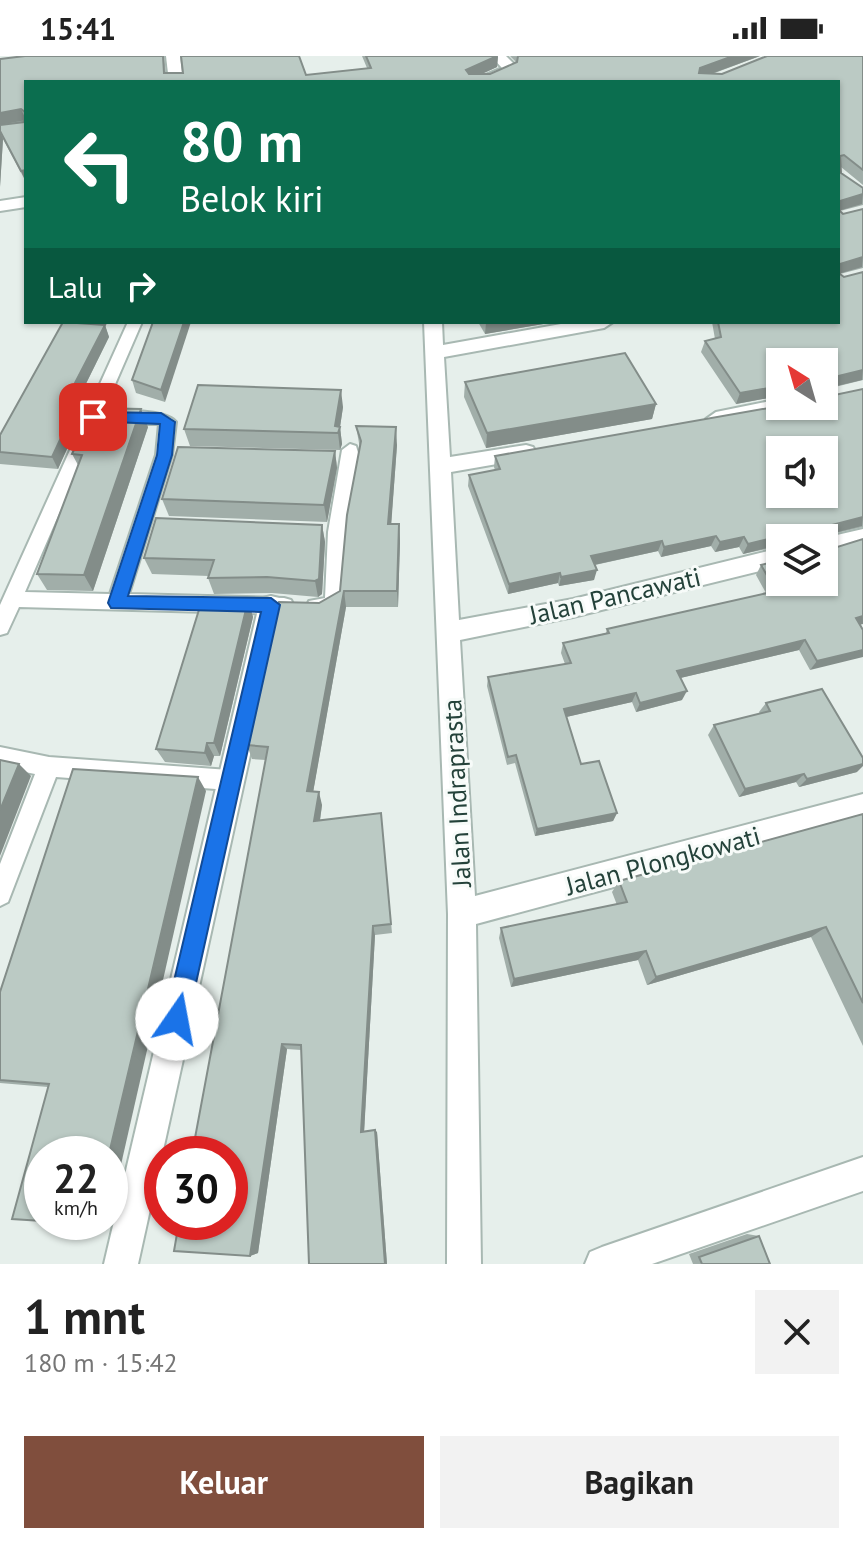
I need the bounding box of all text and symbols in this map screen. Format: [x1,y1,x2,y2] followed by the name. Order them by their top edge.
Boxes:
[40,9,116,48] text: 15:41
[180,105,303,177] text: 80 m
[48,112,152,216] icon: left
[180,175,324,222] text: Belok kiri
[119,264,163,308] icon: right
[48,267,103,306] text: Lalu
[766,348,838,420] north arrow
[766,348,838,596] map controls
[59,383,127,451] pin
[71,395,115,439] icon: arrive
[766,436,838,508] button: sound
[766,524,838,596] button: layers
[525,560,704,632] street label: Jalan Pancawati
[435,698,478,889] street label: Jalan Indraprasta
[561,819,764,903] street label: Jalan Plongkowati
[135,977,219,1061] position arrow
[144,1136,248,1240] speed limit sign: 30
[53,1152,99,1204] text: 22
[54,1195,98,1221] text: km/h
[24,1285,145,1347] text: 1 mnt
[755,1290,839,1374] button: close
[24,1346,178,1379] text: 180 m · 15:42
[24,1436,424,1528] button: Keluar
[440,1436,839,1528] button: Bagikan

